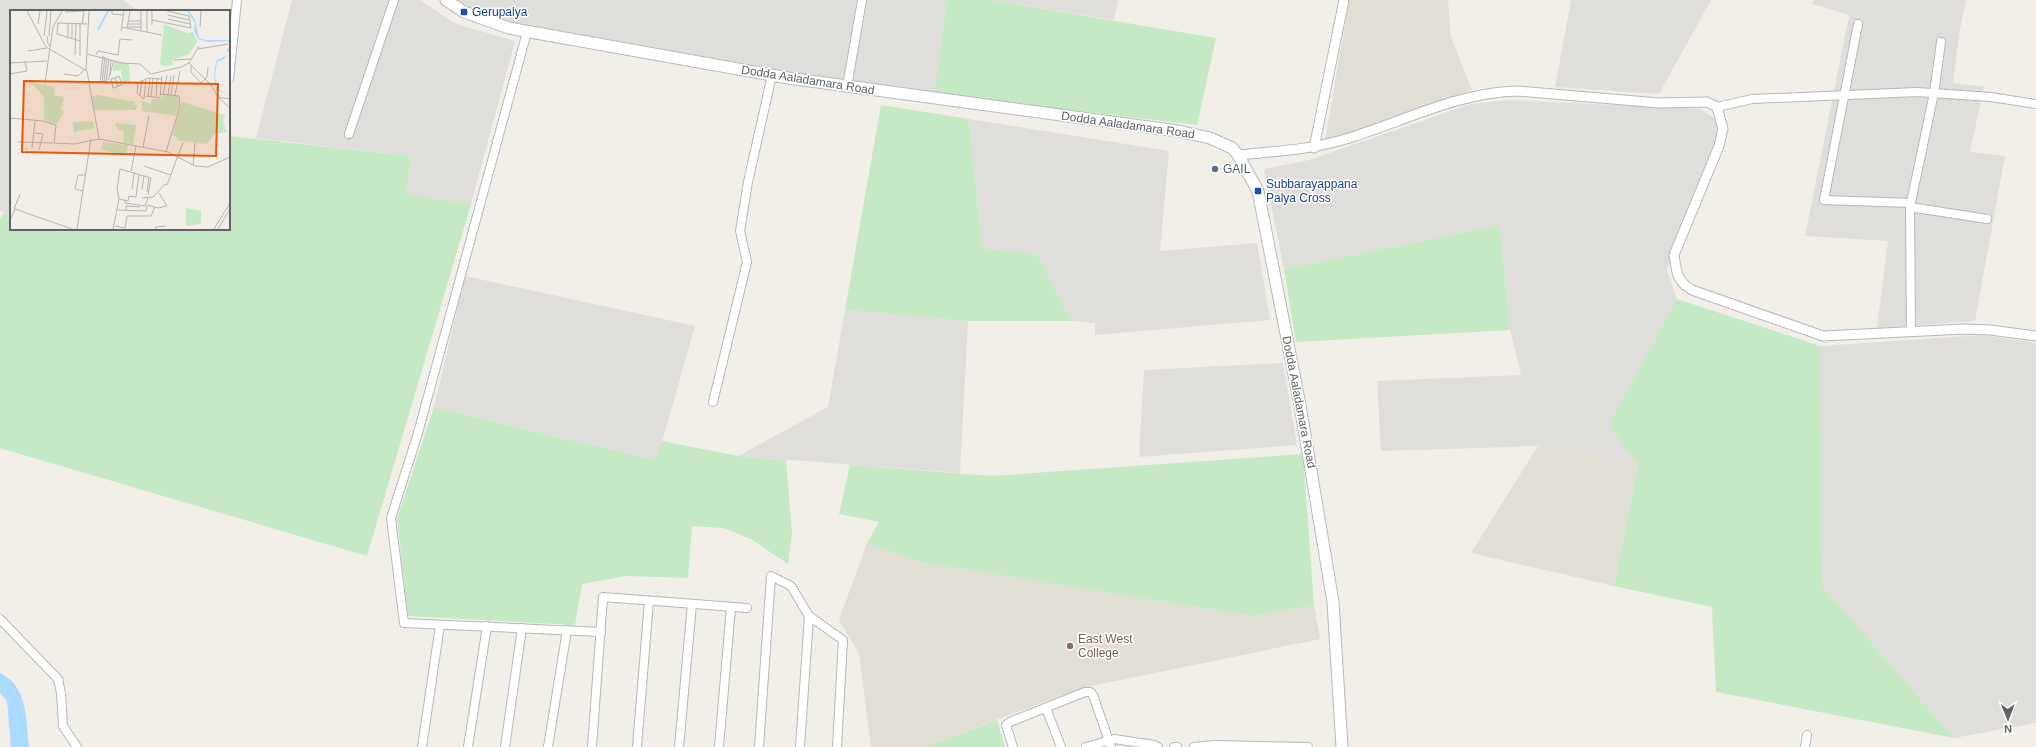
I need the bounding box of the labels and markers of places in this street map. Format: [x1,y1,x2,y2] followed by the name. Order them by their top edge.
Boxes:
[472,5,528,19] place label: Gerupalya
[459,7,469,17] marker: Gerupalya
[1223,162,1251,176] place label: GAIL
[1210,164,1220,174] marker: GAIL
[1266,177,1358,205] place label: Subbarayappana Palya Cross
[1253,186,1263,196] marker: Subbarayappana Palya Cross
[1078,632,1133,660] place label: East West College
[1065,641,1075,651] marker: East West College

